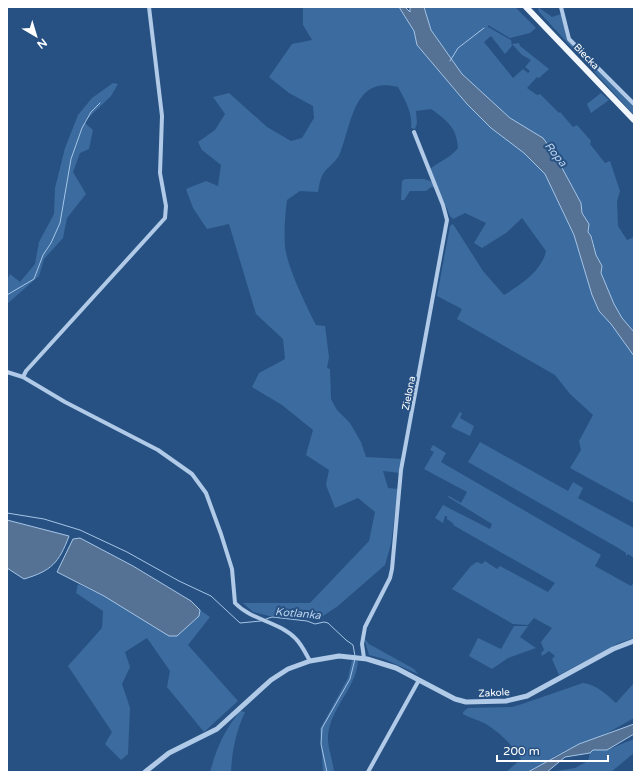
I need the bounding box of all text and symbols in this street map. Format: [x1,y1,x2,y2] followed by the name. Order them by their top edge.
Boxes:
[16,16,56,56] north arrow
[34,36,49,51] text: N
[571,41,601,72] street label: Biecka
[542,139,570,170] water label: Ropa
[400,375,418,411] street label: Zielona
[275,605,322,622] water label: Kotlanka
[478,686,510,700] street label: Zakole
[497,737,608,763] scale bar
[503,744,540,758] text: 200 m

